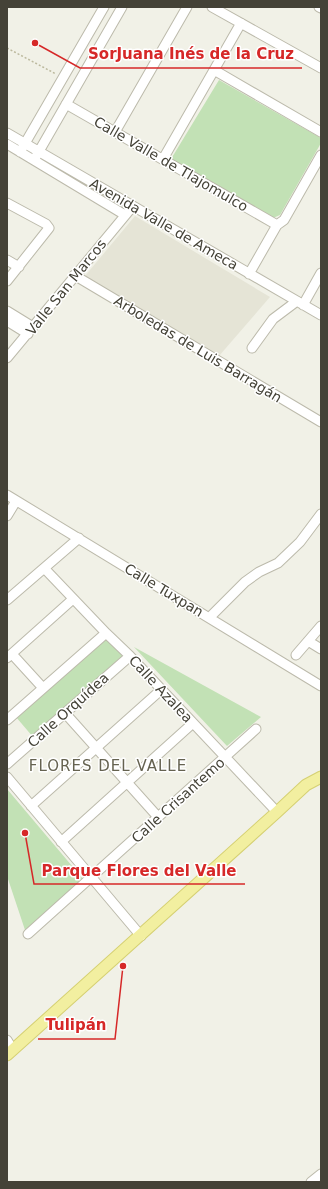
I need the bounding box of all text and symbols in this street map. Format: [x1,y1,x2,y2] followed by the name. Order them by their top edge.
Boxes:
[80,41,302,68] callout: SorJuana Inés de la Cruz
[88,45,294,63] text: SorJuana Inés de la Cruz
[91,113,251,215] street label: Calle Valle de Tlajomulco
[87,175,241,273] street label: Avenida Valle de Ameca
[23,236,109,338] street label: Valle San Marcos
[111,292,285,406] street label: Arboledas de Luis Barragán
[122,560,206,620] street label: Calle Tuxpan
[126,652,196,726] street label: Calle Azalea
[24,669,112,751] street label: Calle Orquídea
[128,754,228,846] street label: Calle Crisantemo
[29,757,187,775] district label: FLORES DEL VALLE
[34,857,245,884] callout: Parque Flores del Valle
[42,862,236,880] text: Parque Flores del Valle
[38,1012,115,1039] callout: Tulipán
[45,1016,107,1034] text: Tulipán

